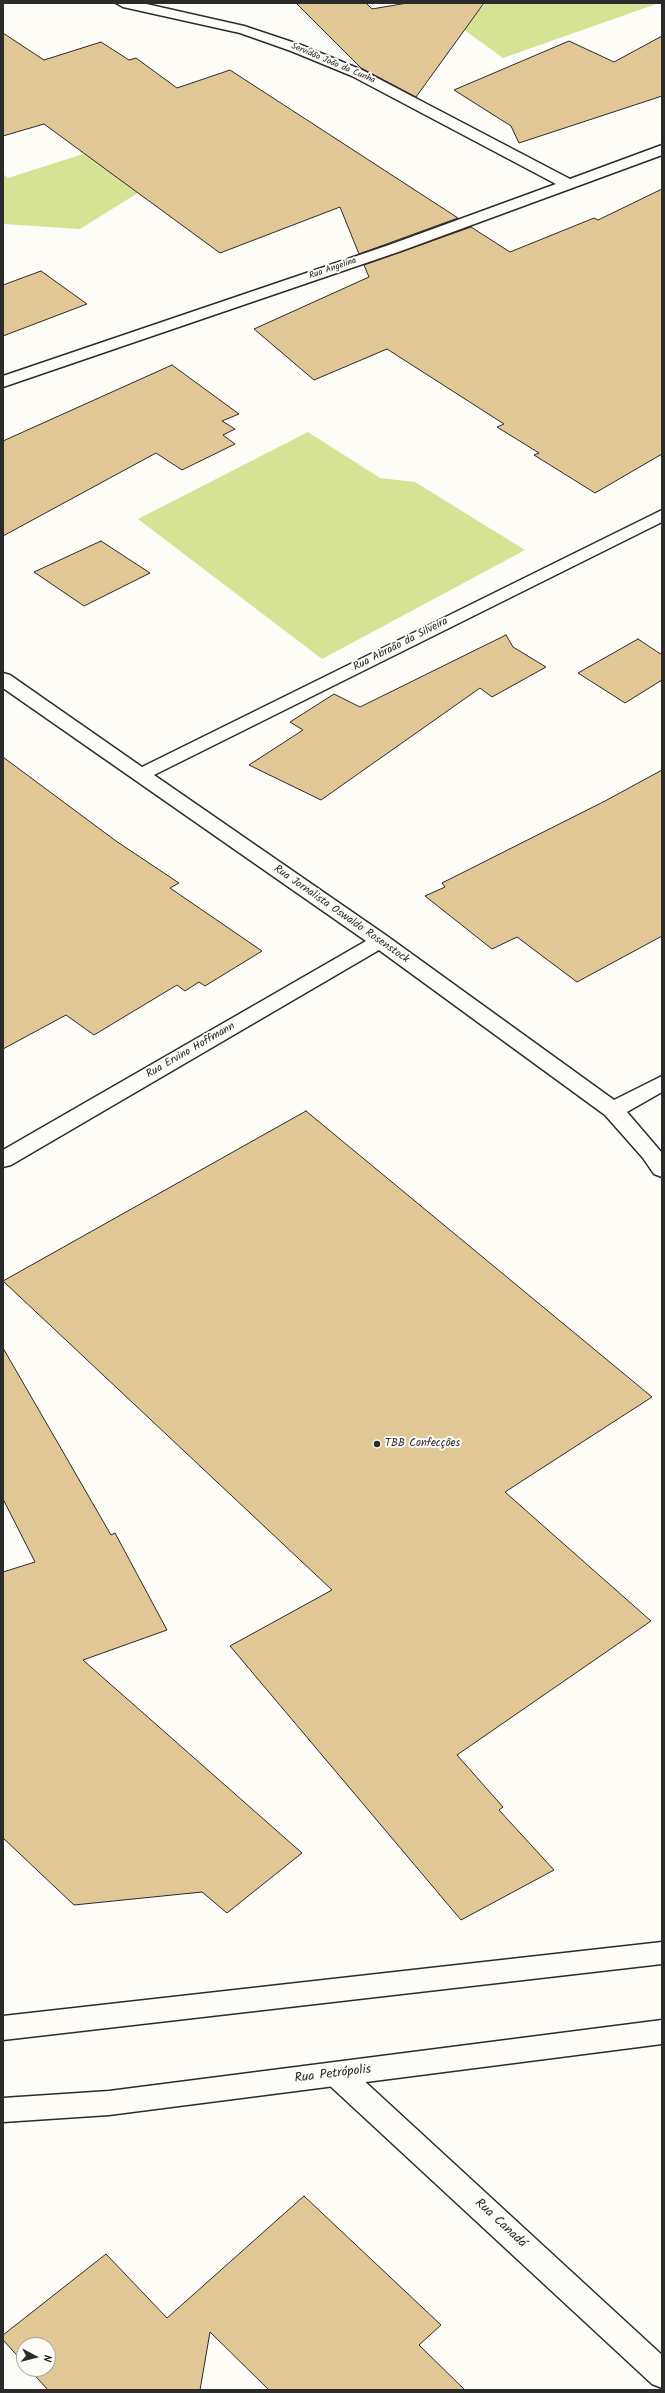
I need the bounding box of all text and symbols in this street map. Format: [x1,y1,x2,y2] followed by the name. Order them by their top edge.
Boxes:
[289,41,377,87] street label: Servidão João da Cunha
[308,256,358,282] street label: Rua Angelina
[352,615,450,675] street label: Rua Abraão da Silveira
[271,863,411,967] street label: Rua Jornalista Oswaldo Rosenstock
[144,1020,238,1082] street label: Rua Ervino Hoffmann
[385,1437,460,1451] place label: TBB Confecções
[372,1439,382,1449] marker: TBB Confecções
[294,2063,372,2087] street label: Rua Petrópolis
[471,2196,529,2252] street label: Rua Canadá
[16,2337,56,2377] north arrow
[38,2354,56,2363] text: N

